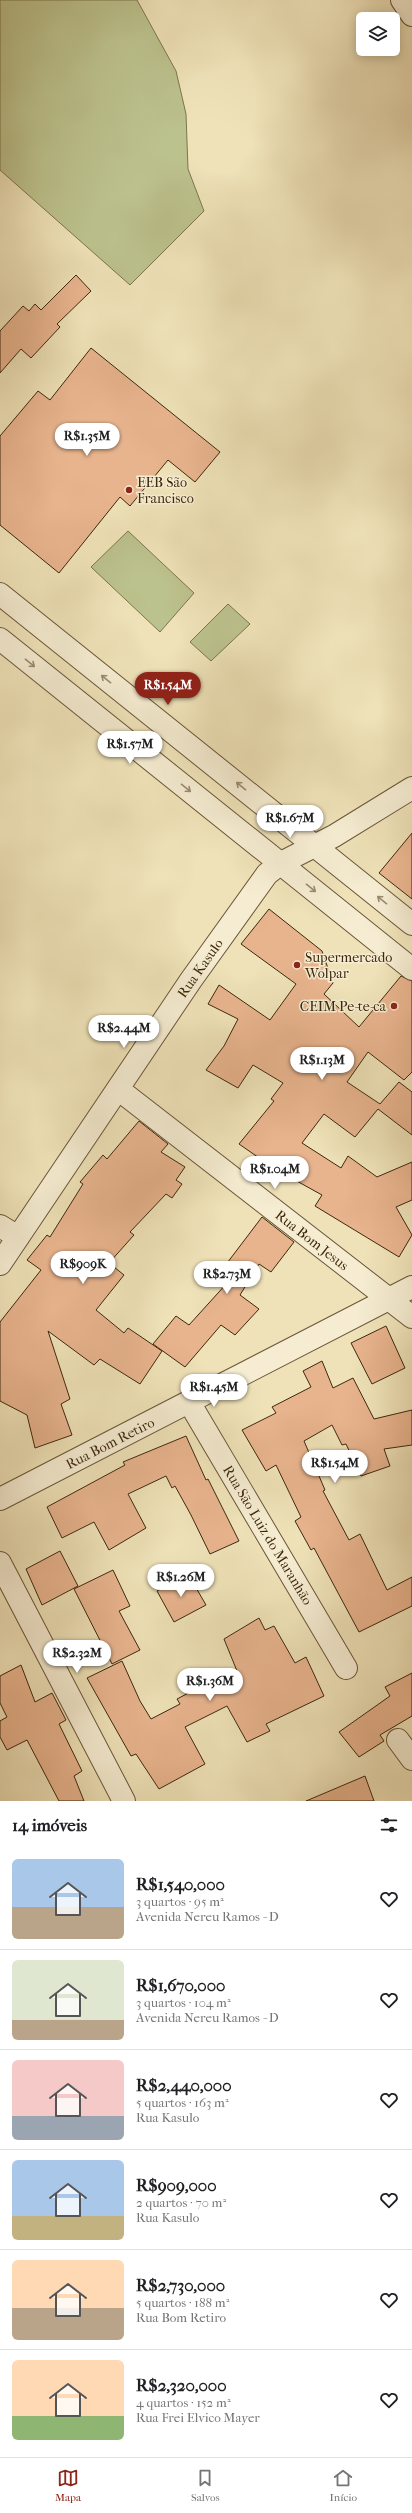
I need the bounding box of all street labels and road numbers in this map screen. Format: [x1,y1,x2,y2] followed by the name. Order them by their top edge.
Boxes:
[174,936,227,1001] street label: Rua Kasulo
[272,1207,352,1274] street label: Rua Bom Jesus
[63,1414,157,1473] street label: Rua Bom Retiro
[219,1462,316,1608] street label: Rua São Luiz do Maranhão

